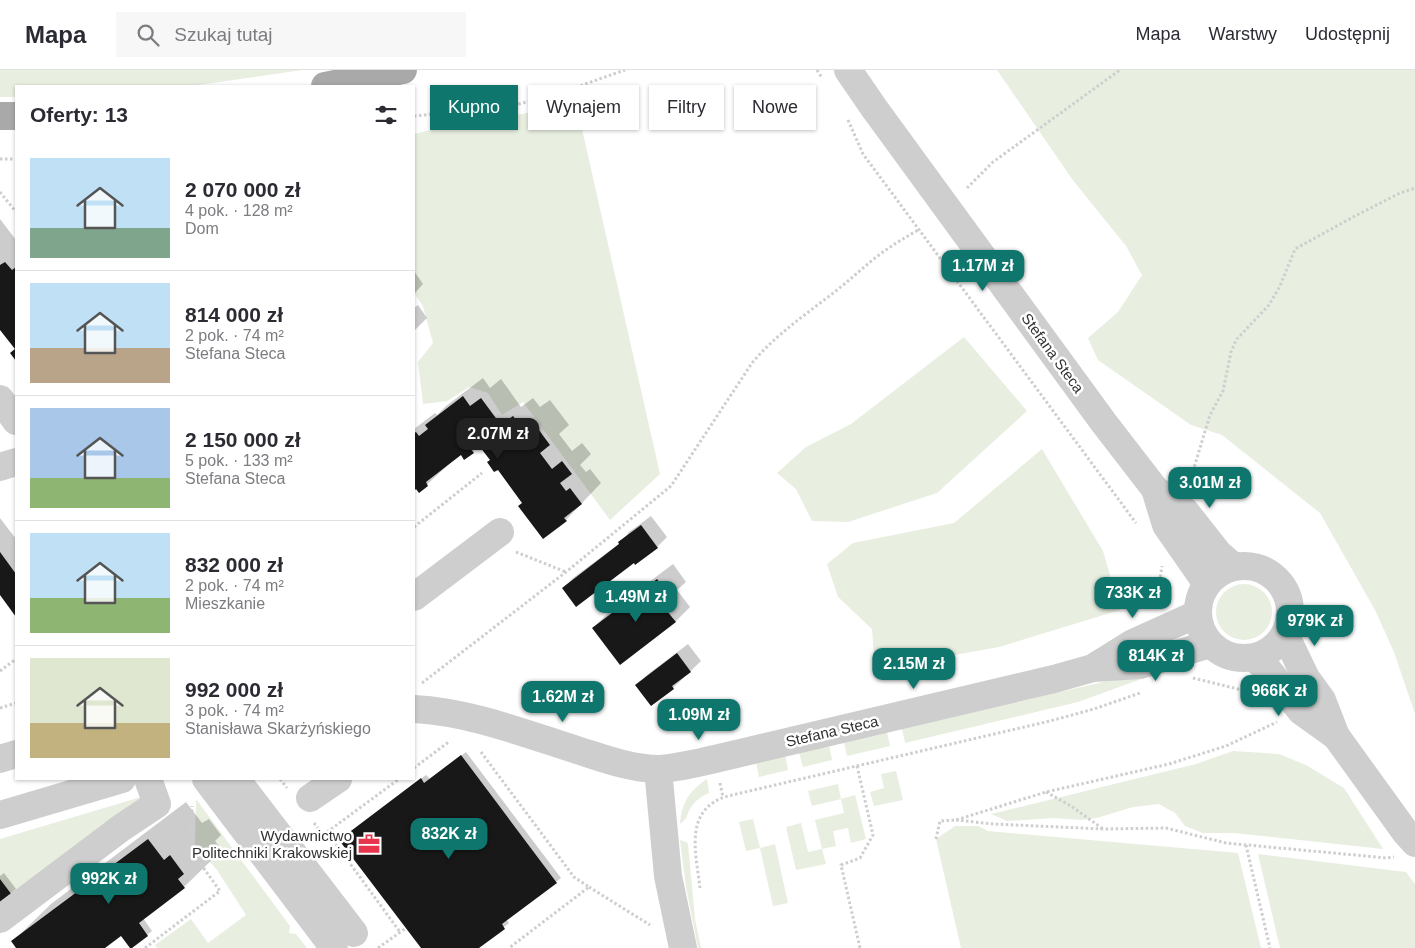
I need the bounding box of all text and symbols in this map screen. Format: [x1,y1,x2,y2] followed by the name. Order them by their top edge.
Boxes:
[116,12,466,57] search box
[25,21,86,48] text: Mapa
[134,21,162,49] icon: search
[174,24,273,45] text: Szukaj tutaj
[1136,24,1181,44] text: Mapa
[1209,24,1277,44] text: Warstwy
[1305,24,1390,44] text: Udostępnij
[430,85,518,130] chip: Kupno
[528,85,639,130] chip: Wynajem
[649,85,724,130] chip: Filtry
[734,85,816,130] chip: Nowe
[372,101,400,129] icon: filters
[30,103,128,126] text: Oferty: 13
[70,178,130,238] icon: home
[185,178,301,201] text: 2 070 000 zł
[185,202,293,219] text: 4 pok. · 128 m²
[185,220,219,237] text: Dom
[931,250,1035,292] pin: 1.17M zł
[952,257,1014,274] text: 1.17M zł
[70,303,130,363] icon: home
[185,303,283,326] text: 814 000 zł
[1018,310,1088,397] street label: Stefana Steca
[185,327,284,344] text: 2 pok. · 74 m²
[185,345,286,362] text: Stefana Steca
[446,418,550,460] pin: 2.07M zł
[467,425,529,442] text: 2.07M zł
[70,428,130,488] icon: home
[185,428,301,451] text: 2 150 000 zł
[185,452,293,469] text: 5 pok. · 133 m²
[1158,466,1262,509] pin: 3.01M zł
[185,470,286,487] text: Stefana Steca
[1179,474,1241,491] text: 3.01M zł
[70,553,130,613] icon: home
[185,553,283,576] text: 832 000 zł
[1087,576,1179,619] pin: 733K zł
[185,577,284,594] text: 2 pok. · 74 m²
[584,580,688,623] pin: 1.49M zł
[1105,584,1161,601] text: 733K zł
[605,588,667,605] text: 1.49M zł
[185,595,265,612] text: Mieszkanie
[1269,604,1361,647] pin: 979K zł
[1287,612,1343,629] text: 979K zł
[1110,640,1202,682] pin: 814K zł
[1128,647,1184,664] text: 814K zł
[862,648,966,690] pin: 2.15M zł
[883,655,945,672] text: 2.15M zł
[1233,674,1325,717] pin: 966K zł
[70,678,130,738] icon: home
[185,678,283,701] text: 992 000 zł
[511,680,615,723] pin: 1.62M zł
[1251,682,1307,699] text: 966K zł
[532,688,594,705] text: 1.62M zł
[647,698,751,741] pin: 1.09M zł
[185,702,284,719] text: 3 pok. · 74 m²
[668,706,730,723] text: 1.09M zł
[784,712,880,750] street label: Stefana Steca
[185,720,371,737] text: Stanisława Skarżyńskiego
[403,818,495,860] pin: 832K zł
[421,825,477,842] text: 832K zł
[192,827,352,861] place label: Wydawnictwo Politechniki Krakowskiej
[356,831,382,857] office icon: Wydawnictwo Politechniki Krakowskiej
[63,862,155,905] pin: 992K zł
[81,870,137,887] text: 992K zł

